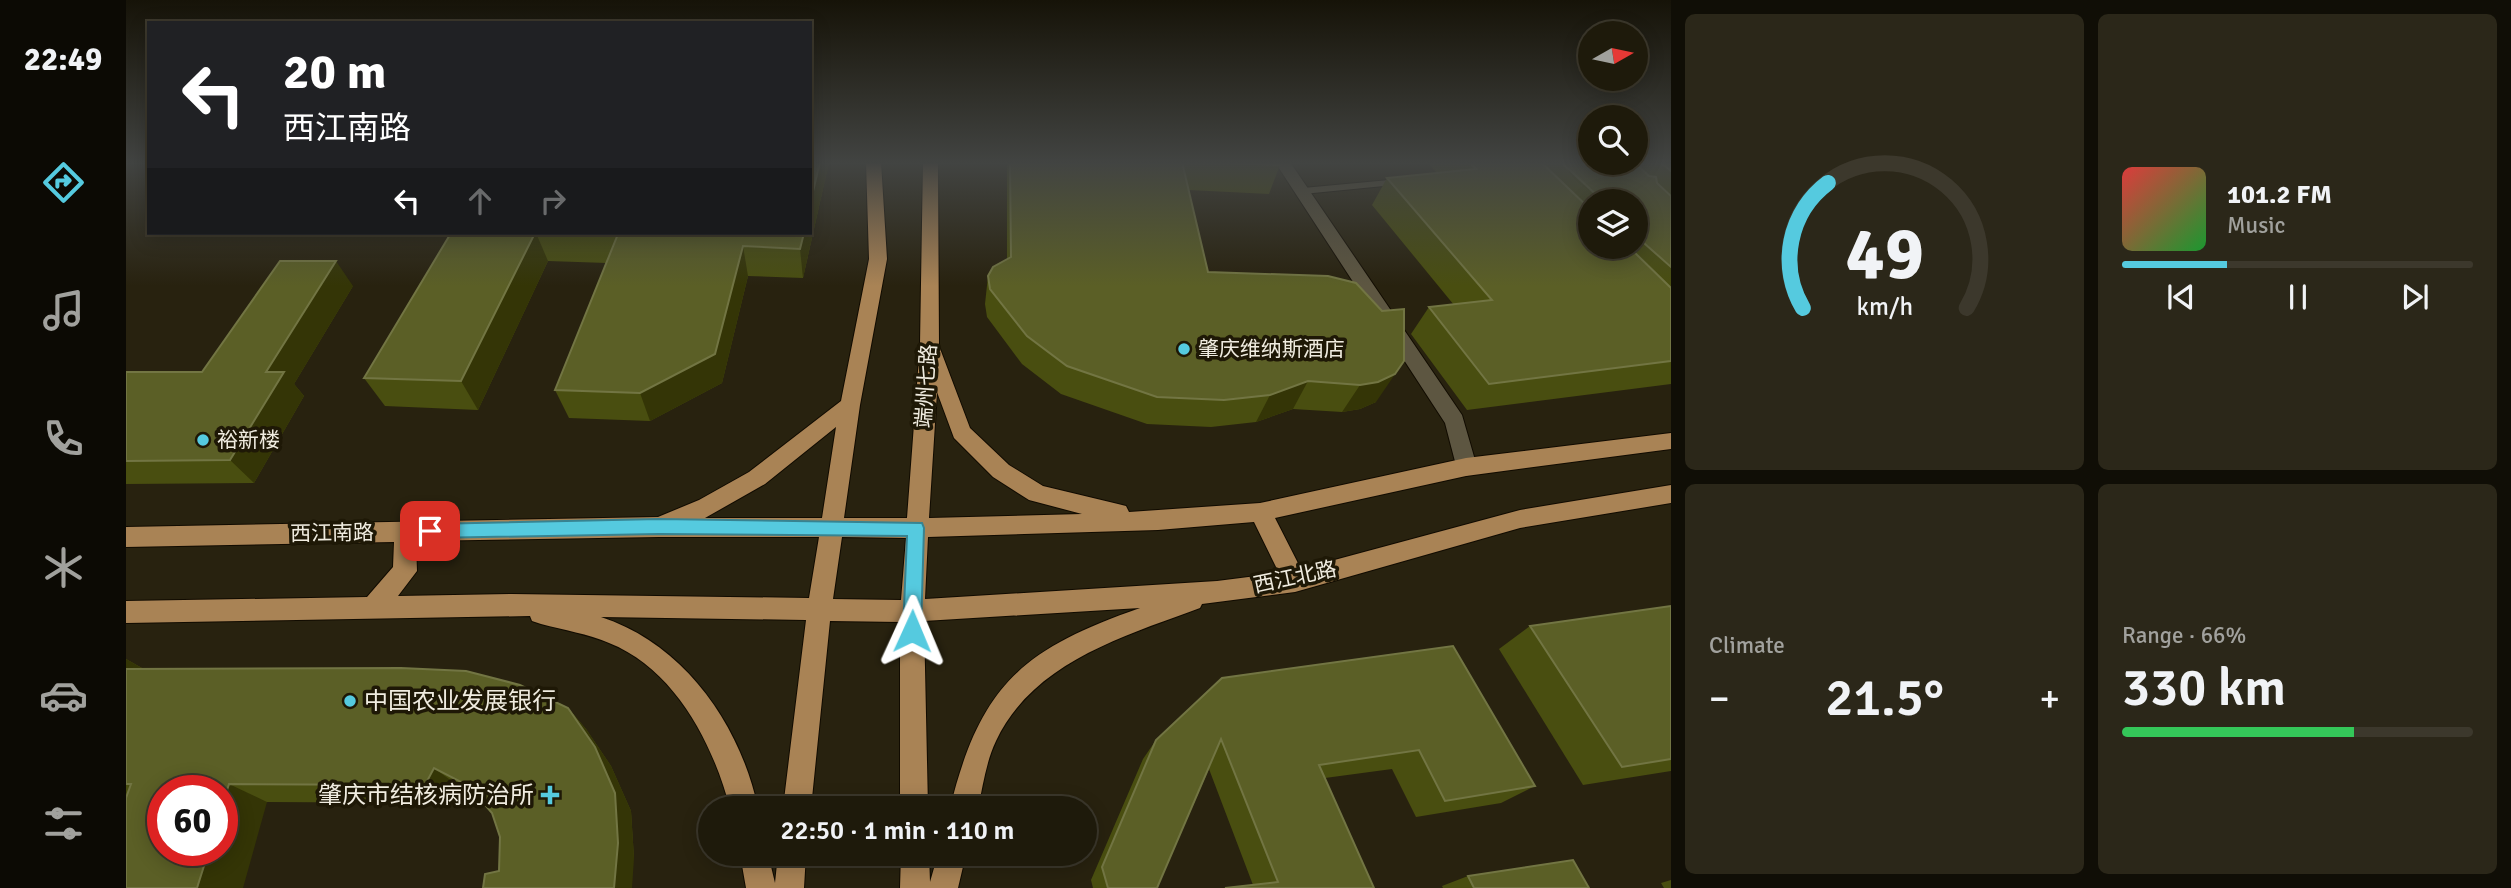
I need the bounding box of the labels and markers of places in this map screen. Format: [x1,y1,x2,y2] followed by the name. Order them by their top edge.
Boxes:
[1198,336,1345,362] place label: 肇庆维纳斯酒店
[1176,341,1192,357] marker: 肇庆维纳斯酒店
[217,427,280,453] place label: 裕新楼
[195,432,211,448] marker: 裕新楼
[400,501,460,561] pin
[364,686,556,716] place label: 中国农业发展银行
[342,693,358,709] marker: 中国农业发展银行
[318,780,534,810] place label: 肇庆市结核病防治所
[540,785,560,805] marker: 肇庆市结核病防治所

